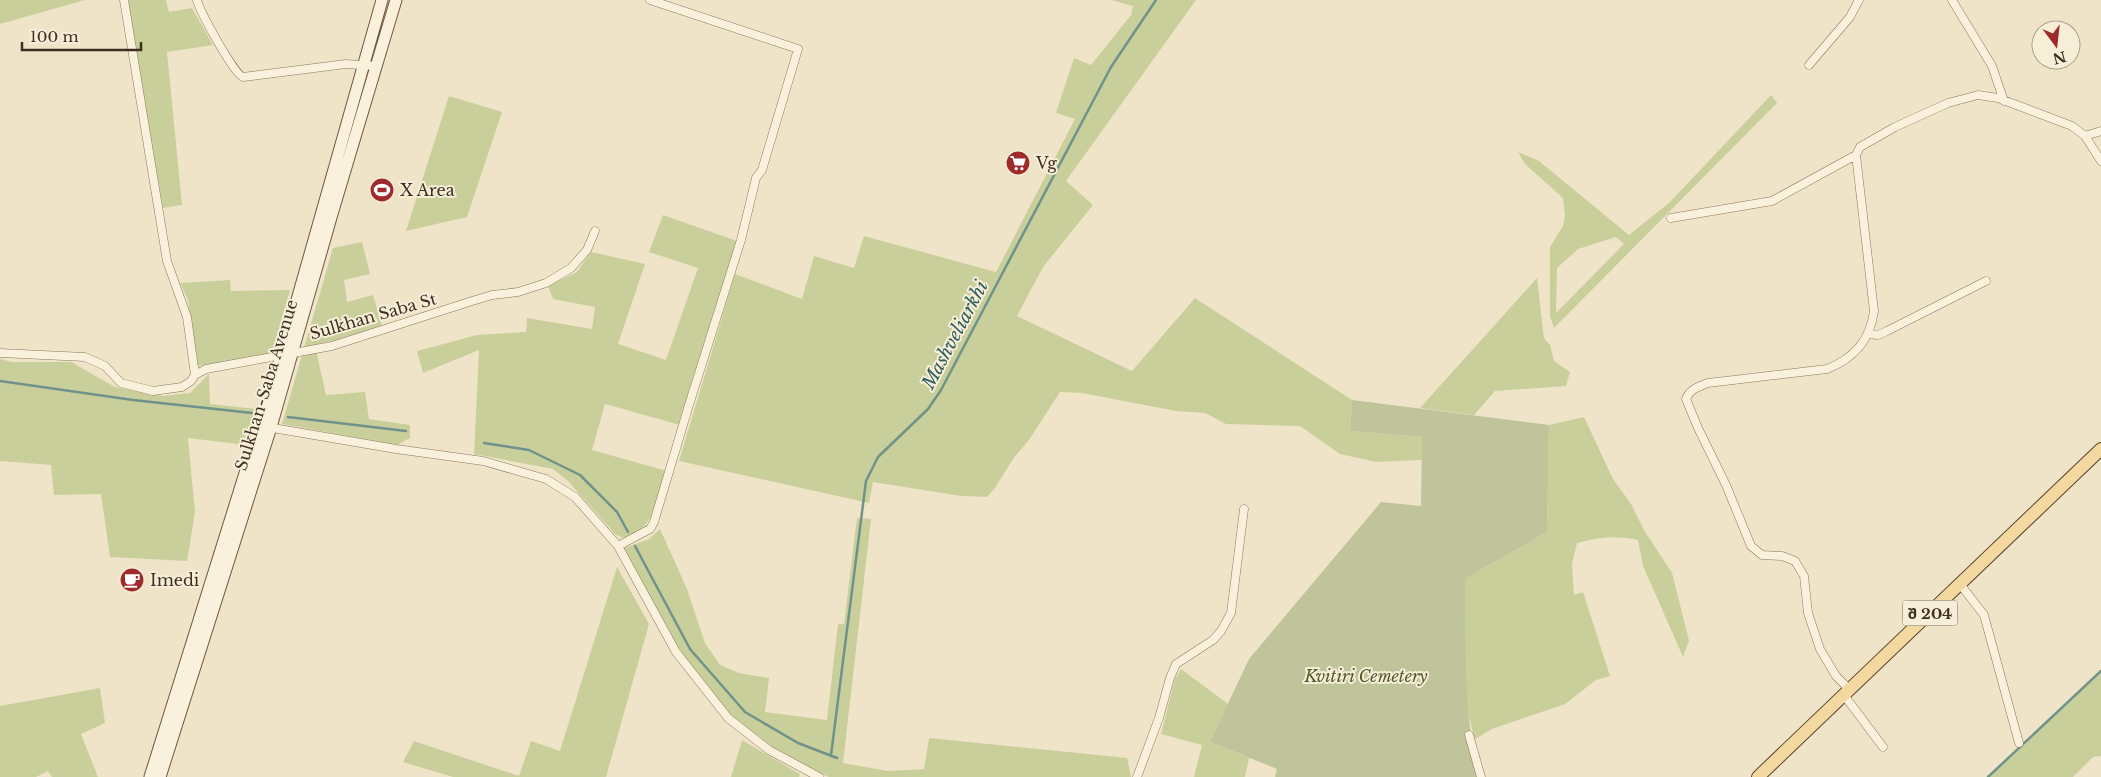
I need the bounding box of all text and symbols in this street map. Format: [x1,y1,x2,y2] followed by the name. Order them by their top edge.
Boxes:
[22,20,141,52] scale bar
[2031,20,2081,70] north arrow
[30,27,79,46] text: 100 m
[2051,47,2068,68] text: N
[1005,150,1031,176] supermarket icon: Vg
[1035,153,1057,173] place label: Vg
[369,177,395,203] sports icon: X Area
[400,180,455,200] place label: X Area
[917,276,993,394] water label: Mashveliarkhi
[307,288,439,344] street label: Sulkhan Saba St
[230,297,302,473] street label: Sulkhan-Saba Avenue
[119,567,145,593] cafe icon: Imedi
[150,570,200,590] place label: Imedi
[1902,600,1958,626] road number: შ 204
[1303,666,1428,686] park label: Kvitiri Cemetery

